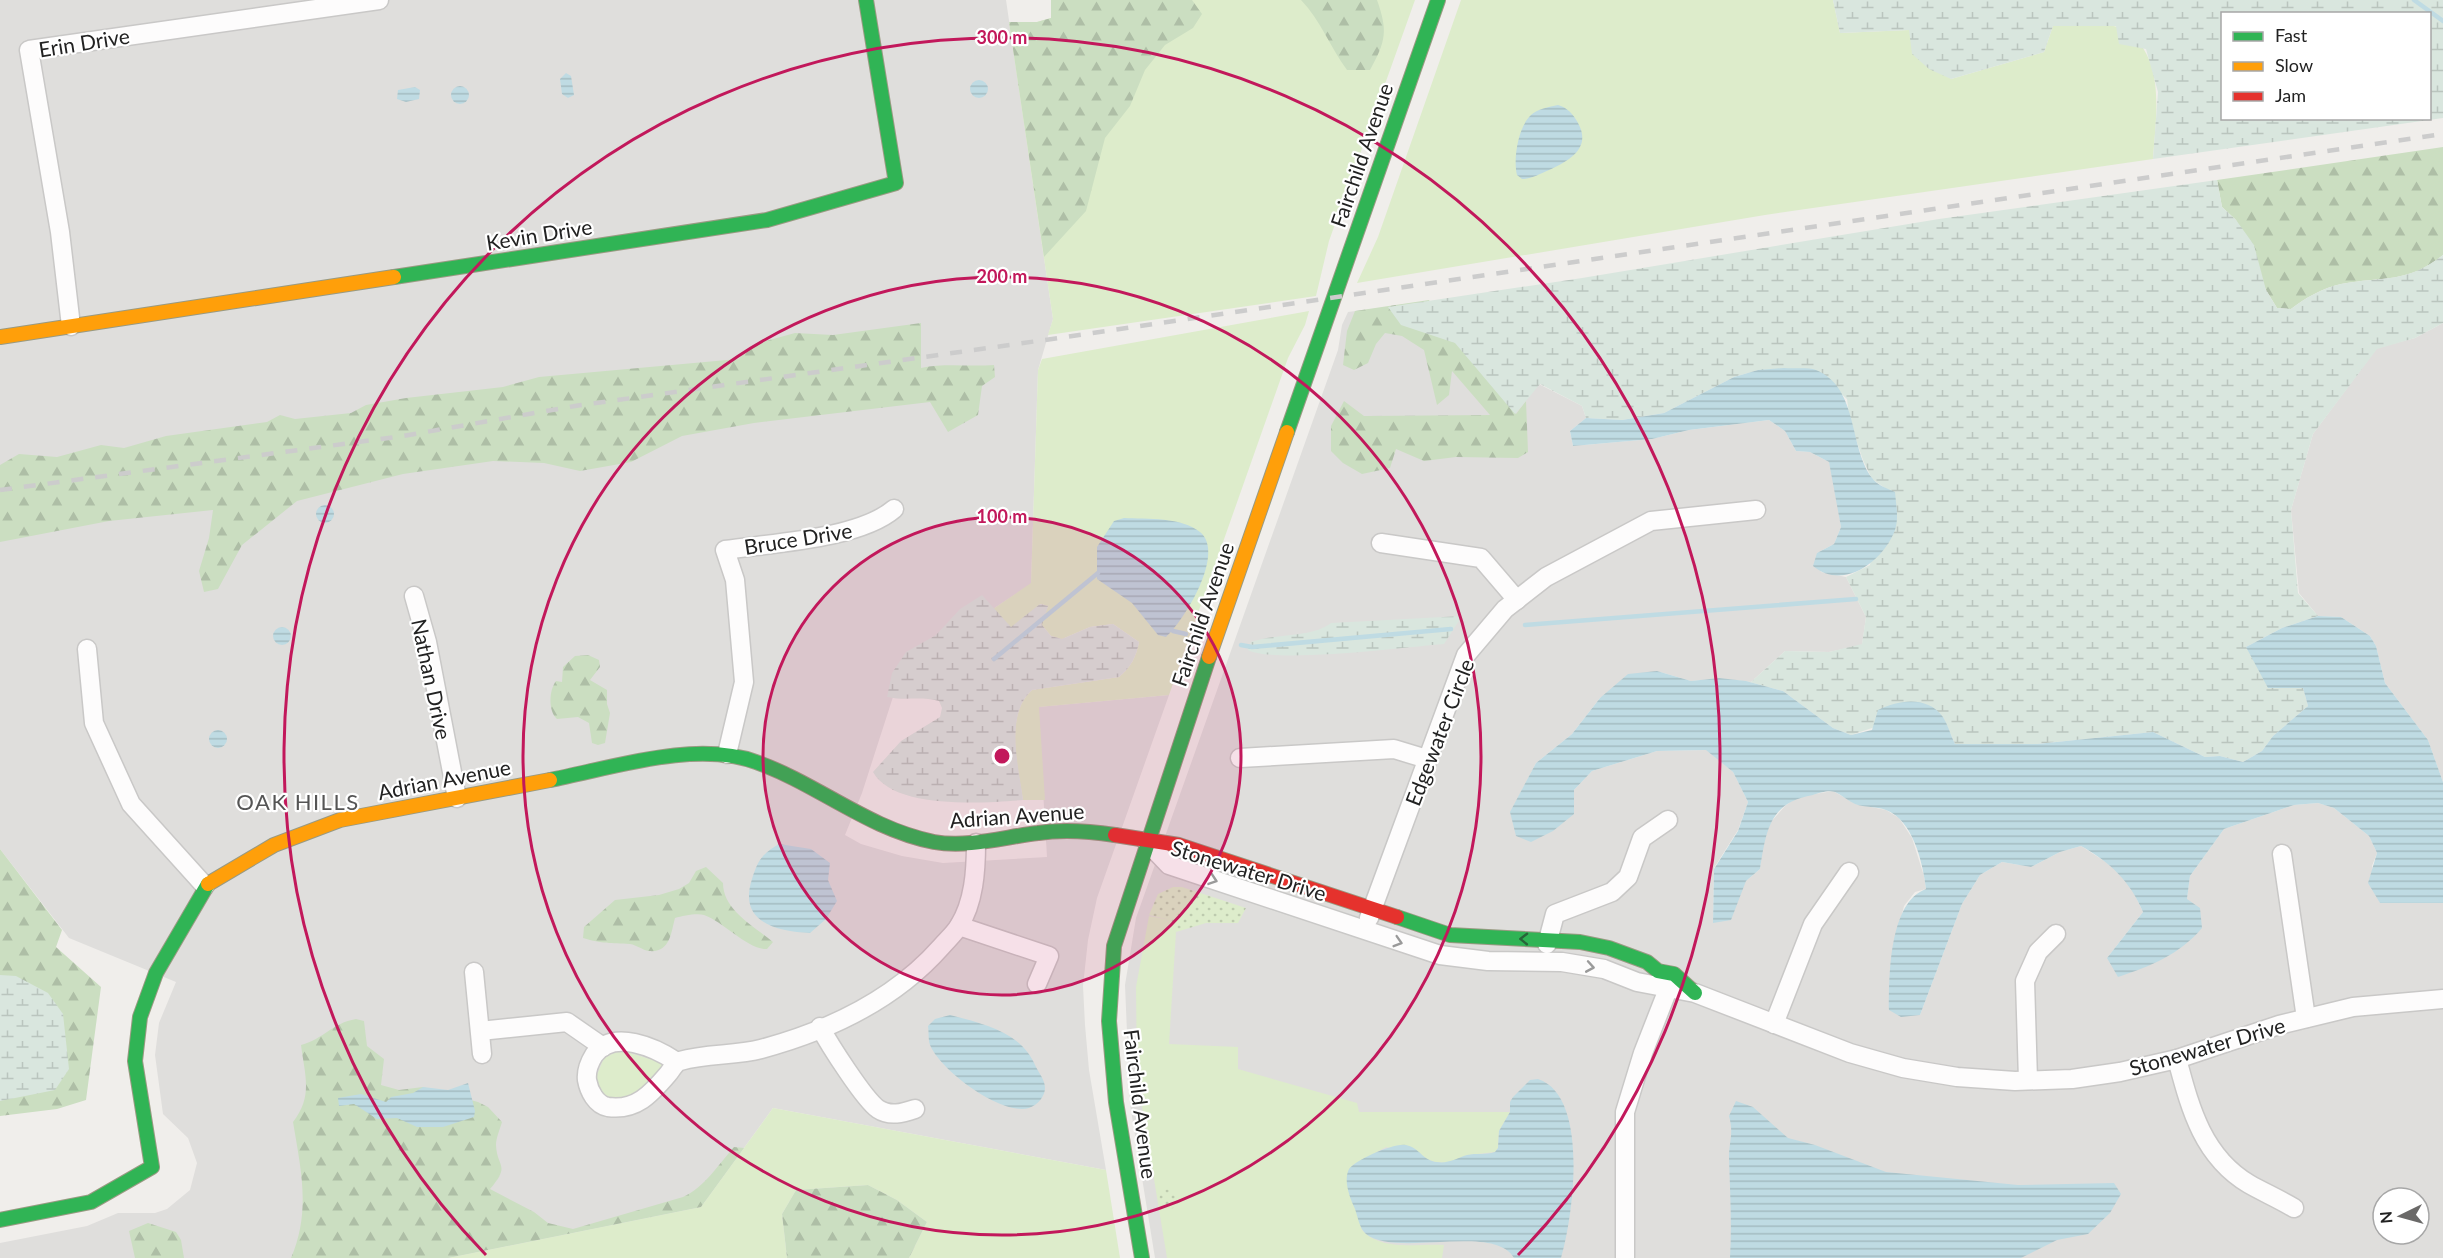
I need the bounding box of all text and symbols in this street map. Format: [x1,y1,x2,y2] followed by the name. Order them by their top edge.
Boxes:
[2221,12,2431,120] legend
[37,22,131,62] street label: Erin Drive
[2275,24,2308,46] text: Fast
[977,26,1027,48] text: 300 m
[2275,54,2313,76] text: Slow
[1325,80,1397,230] street label: Fairchild Avenue
[2275,84,2306,106] text: Jam
[484,213,594,255] street label: Kevin Drive
[977,265,1027,287] text: 200 m
[977,505,1027,527] text: 100 m
[742,517,854,559] street label: Bruce Drive
[1166,539,1238,689] street label: Fairchild Avenue
[407,616,457,742] street label: Nathan Drive
[1399,655,1479,809] street label: Edgewater Circle
[992,746,1012,766] centre of rings
[375,754,513,804] street label: Adrian Avenue
[236,788,360,815] district label: OAK HILLS
[949,798,1085,832] street label: Adrian Avenue
[1168,835,1330,905] street label: Stonewater Drive
[1207,872,1218,885] one-way arrow
[1520,933,1529,945] one-way arrow
[1392,935,1403,948] one-way arrow
[1585,960,1595,973] one-way arrow
[2126,1012,2288,1080] street label: Stonewater Drive
[1119,1028,1163,1180] street label: Fairchild Avenue
[2371,1186,2431,1246] north arrow
[2376,1210,2396,1224] text: N

